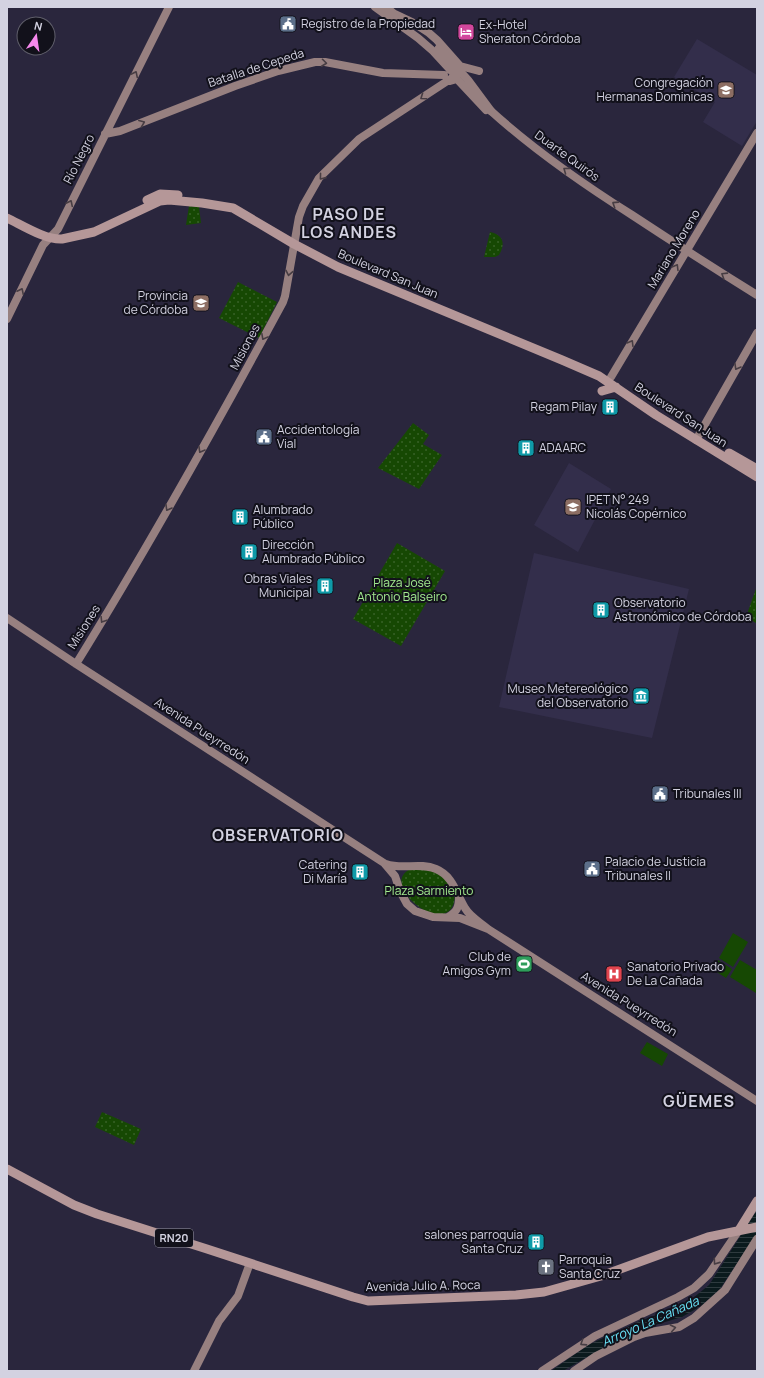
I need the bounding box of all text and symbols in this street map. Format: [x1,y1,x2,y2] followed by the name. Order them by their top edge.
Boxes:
[278,14,298,34] public building icon: Registro de la Propiedad
[301,15,435,32] place label: Registro de la Propiedad
[16,16,56,56] north arrow
[479,16,580,47] place label: Ex-Hotel Sheraton Córdoba
[33,18,44,34] text: N
[456,22,476,42] hotel icon: Ex-Hotel Sheraton Córdoba
[206,44,306,91] street label: Batalla de Cepeda
[321,58,328,67] one-way arrow
[130,71,138,78] one-way arrow
[596,74,713,105] place label: Congregación Hermanas Dominicas
[716,80,736,100] school or university icon: Congregación Hermanas Dominicas
[421,92,428,99] one-way arrow
[139,119,146,127] one-way arrow
[531,126,603,185] street label: Duarte Quirós
[59,131,98,186] street label: Río Negro
[563,167,570,175] one-way arrow
[319,172,326,179] one-way arrow
[65,200,73,208] one-way arrow
[612,202,619,209] one-way arrow
[301,203,397,243] district label: PASO DE LOS ANDES
[643,206,704,291] street label: Mariano Moreno
[335,245,441,302] street label: Boulevard San Juan
[672,264,679,271] one-way arrow
[285,270,294,276] one-way arrow
[721,272,728,279] one-way arrow
[16,287,24,295] one-way arrow
[124,287,188,318] place label: Provincia de Córdoba
[191,293,211,313] school or university icon: Provincia de Córdoba
[225,321,264,373] street label: Misiones
[261,333,269,340] one-way arrow
[626,340,633,347] one-way arrow
[735,363,742,370] one-way arrow
[632,378,731,451] street label: Boulevard San Juan
[600,397,620,417] building icon: Regam Pilay
[531,398,598,415] place label: Regam Pilay
[277,421,360,452] place label: Accidentología Vial
[254,427,274,447] public building icon: Accidentología Vial
[516,438,536,458] building icon: ADAARC
[539,439,587,456] place label: ADAARC
[198,446,205,453] one-way arrow
[586,491,686,522] place label: IPET N° 249 Nicolás Copérnico
[563,497,583,517] school or university icon: IPET N° 249 Nicolás Copérnico
[253,501,313,532] place label: Alumbrado Público
[165,504,172,511] one-way arrow
[230,507,250,527] building icon: Alumbrado Público
[262,536,365,567] place label: Dirección Alumbrado Público
[239,542,259,562] building icon: Dirección Alumbrado Público
[244,570,312,601] place label: Obras Viales Municipal
[357,574,447,605] park label: Plaza José Antonio Balseiro
[315,576,335,596] building icon: Obras Viales Municipal
[614,594,752,625] place label: Observatorio Astronómico de Córdoba
[591,600,611,620] building icon: Observatorio Astronómico de Córdoba
[63,601,104,652] street label: Misiones
[100,616,107,623] one-way arrow
[508,680,628,711] place label: Museo Metereológico del Observatorio
[631,686,651,706] museum icon: Museo Metereológico del Observatorio
[151,693,253,768] street label: Avenida Pueyrredón
[650,784,670,804] public building icon: Tribunales III
[673,785,742,802] place label: Tribunales III
[212,824,344,846] district label: OBSERVATORIO
[605,853,706,884] place label: Palacio de Justicia Tribunales II
[299,856,347,887] place label: Catering Di María
[582,859,602,879] public building icon: Palacio de Justicia Tribunales II
[350,862,370,882] building icon: Catering Di María
[385,882,473,899] park label: Plaza Sarmiento
[443,948,511,979] place label: Club de Amigos Gym
[514,954,534,974] sports icon: Club de Amigos Gym
[627,958,724,989] place label: Sanatorio Privado De La Cañada
[604,964,624,984] hospital icon: Sanatorio Privado De La Cañada
[578,967,681,1040] street label: Avenida Pueyrredón
[663,1090,735,1112] district label: GÜEMES
[424,1226,523,1257] place label: salones parroquia Santa Cruz
[155,1229,193,1247] road number: RN20
[526,1232,546,1252] building icon: salones parroquia Santa Cruz
[559,1251,620,1282] place label: Parroquia Santa Cruz
[536,1257,556,1277] church icon: Parroquia Santa Cruz
[714,1258,721,1265] one-way arrow
[366,1276,480,1295] street label: Avenida Julio A. Roca
[599,1291,702,1351] water label: Arroyo La Cañada
[669,1325,676,1333] one-way arrow
[580,1338,587,1345] one-way arrow

